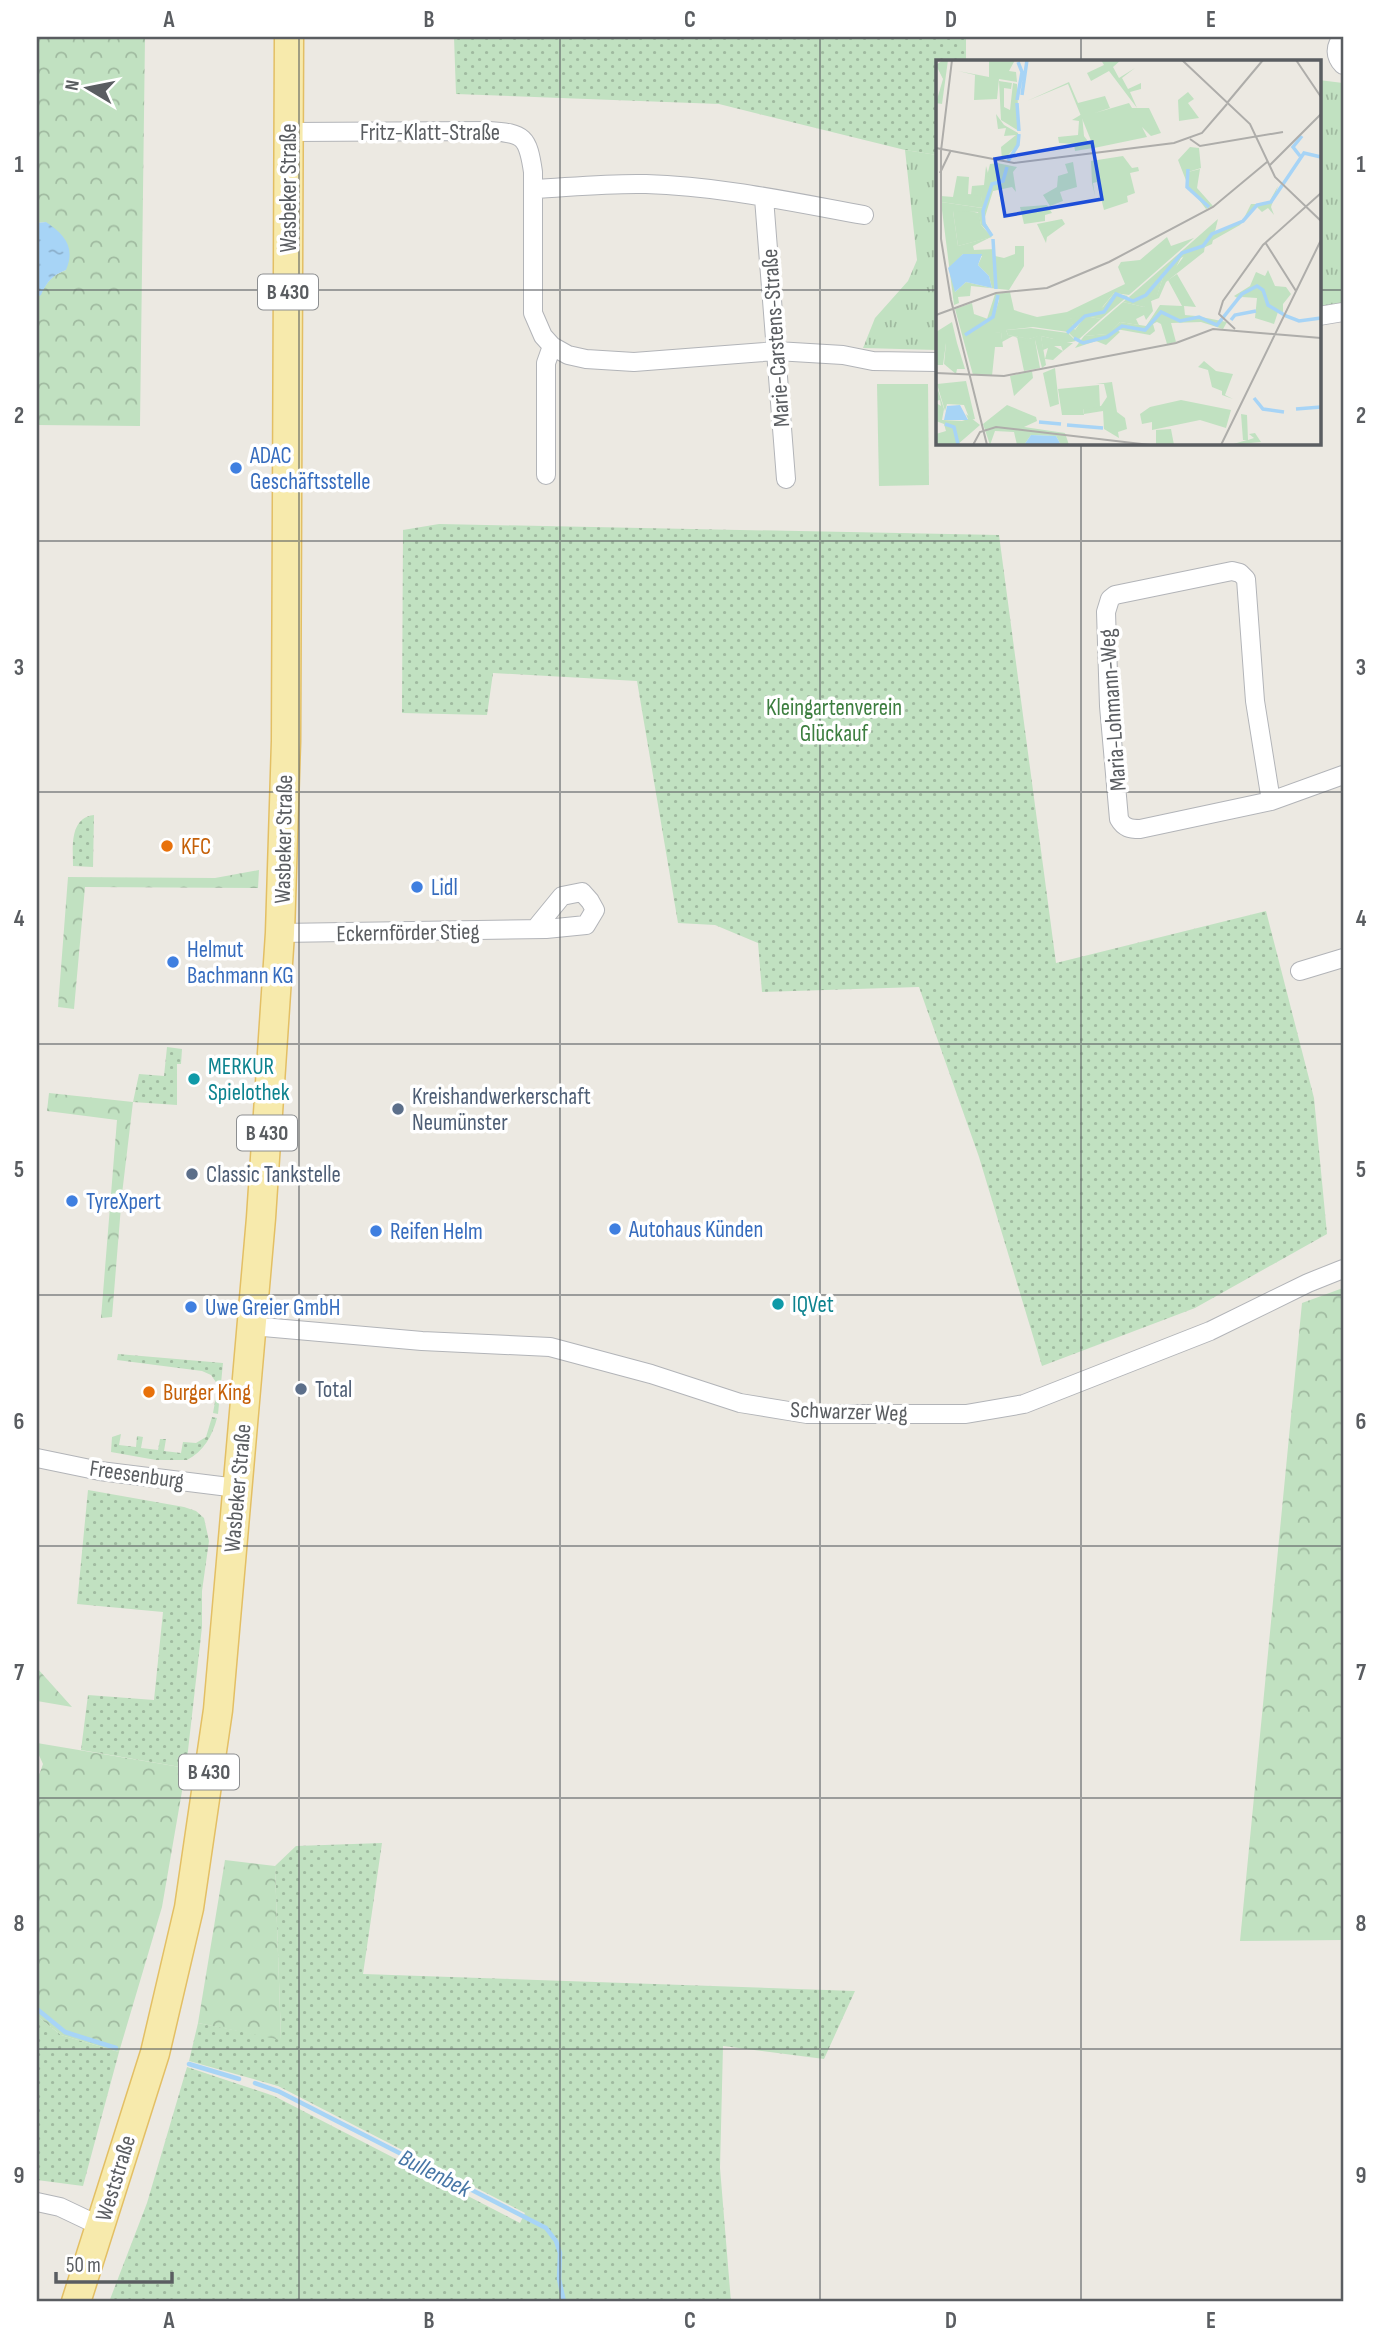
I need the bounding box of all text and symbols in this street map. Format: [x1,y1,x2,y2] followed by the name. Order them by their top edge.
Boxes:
[163,6,176,34] text: A
[424,6,435,34] text: B
[684,6,696,34] text: C
[945,6,957,34] text: D
[1206,6,1216,34] text: E
[52,52,122,122] north arrow
[936,60,1320,444] inset map
[61,78,85,92] text: N
[360,119,500,147] street label: Fritz-Klatt-Straße
[275,123,303,253] street label: Wasbeker Straße
[14,151,24,179] text: 1
[1356,151,1366,179] text: 1
[756,248,796,428] street label: Marie-Carstens-Straße
[258,274,318,310] road number: B 430
[14,402,24,430] text: 2
[1356,402,1366,430] text: 2
[249,442,371,496] place label: ADAC Geschäftsstelle
[228,460,244,476] marker: ADAC Geschäftsstelle
[1093,628,1133,792] street label: Maria-Lohmann-Weg
[14,654,24,682] text: 3
[1356,654,1366,682] text: 3
[766,694,902,748] park label: Kleingartenverein Glückauf
[269,774,299,904] street label: Wasbeker Straße
[181,833,211,861] place label: KFC
[159,838,175,854] marker: KFC
[431,874,458,902] place label: Lidl
[409,879,425,895] marker: Lidl
[14,905,25,933] text: 4
[1356,905,1367,933] text: 4
[336,918,480,948] street label: Eckernförder Stieg
[187,936,294,990] place label: Helmut Bachmann KG
[165,954,181,970] marker: Helmut Bachmann KG
[208,1053,290,1107] place label: MERKUR Spielothek
[186,1071,202,1087] marker: MERKUR Spielothek
[412,1083,591,1137] place label: Kreishandwerkerschaft Neumünster
[390,1101,406,1117] marker: Kreishandwerkerschaft Neumünster
[237,1116,297,1150] road number: B 430
[14,1156,24,1184] text: 5
[1356,1156,1366,1184] text: 5
[206,1161,341,1189] place label: Classic Tankstelle
[184,1166,200,1182] marker: Classic Tankstelle
[86,1188,161,1216] place label: TyreXpert
[64,1193,80,1209] marker: TyreXpert
[628,1216,763,1244] place label: Autohaus Künden
[390,1218,483,1246] place label: Reifen Helm
[607,1221,623,1237] marker: Autohaus Künden
[368,1223,384,1239] marker: Reifen Helm
[792,1291,834,1319] place label: IQVet
[205,1294,340,1322] place label: Uwe Greier GmbH
[770,1296,786,1312] marker: IQVet
[183,1299,199,1315] marker: Uwe Greier GmbH
[315,1376,352,1404] place label: Total
[163,1379,251,1407] place label: Burger King
[293,1381,309,1397] marker: Total
[141,1384,157,1400] marker: Burger King
[790,1396,908,1428] street label: Schwarzer Weg
[14,1408,24,1436] text: 6
[1356,1408,1366,1436] text: 6
[218,1423,258,1554] street label: Wasbeker Straße
[88,1455,186,1495] street label: Freesenburg
[14,1659,24,1687] text: 7
[1356,1659,1366,1687] text: 7
[179,1754,239,1790] road number: B 430
[14,1910,25,1938] text: 8
[1356,1910,1367,1938] text: 8
[90,2132,142,2225] street label: Weststraße
[394,2143,476,2204] water label: Bullenbek
[14,2162,24,2190] text: 9
[1356,2162,1366,2190] text: 9
[56,2241,172,2285] scale bar
[66,2253,101,2278] text: 50 m
[163,2307,176,2335] text: A
[424,2307,435,2335] text: B
[684,2307,696,2335] text: C
[945,2307,957,2335] text: D
[1206,2307,1216,2335] text: E

